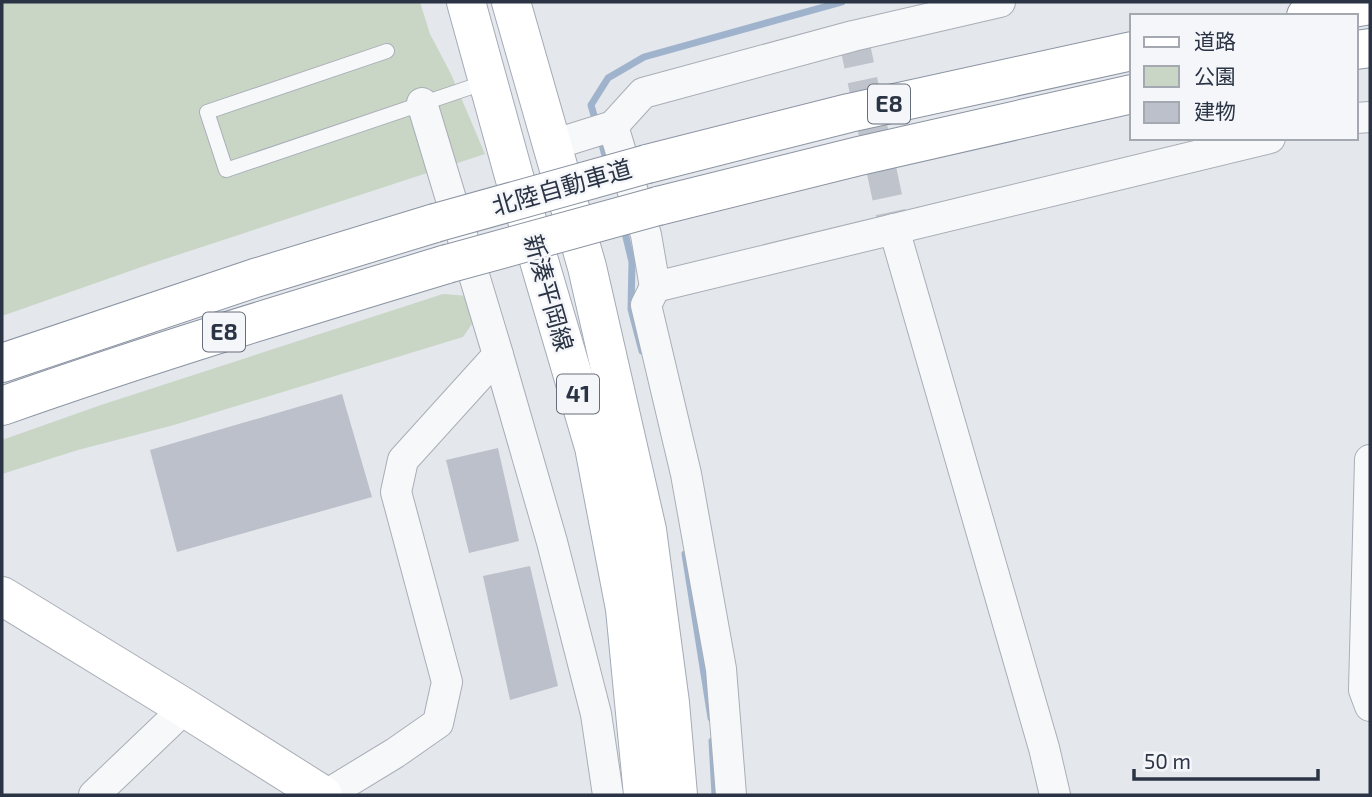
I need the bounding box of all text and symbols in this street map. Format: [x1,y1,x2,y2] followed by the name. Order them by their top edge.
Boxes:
[1130,14,1358,140] legend
[1194,28,1236,53] text: 道路
[1194,63,1236,88] text: 公園
[868,85,910,124] road number: E8
[1194,98,1236,123] text: 建物
[488,153,635,220] street label: 北陸自動車道
[519,231,580,354] street label: 新湊平岡線
[203,312,245,352] road number: E8
[557,374,599,414] road number: 41
[1134,738,1318,782] scale bar
[1144,748,1191,773] text: 50 m

